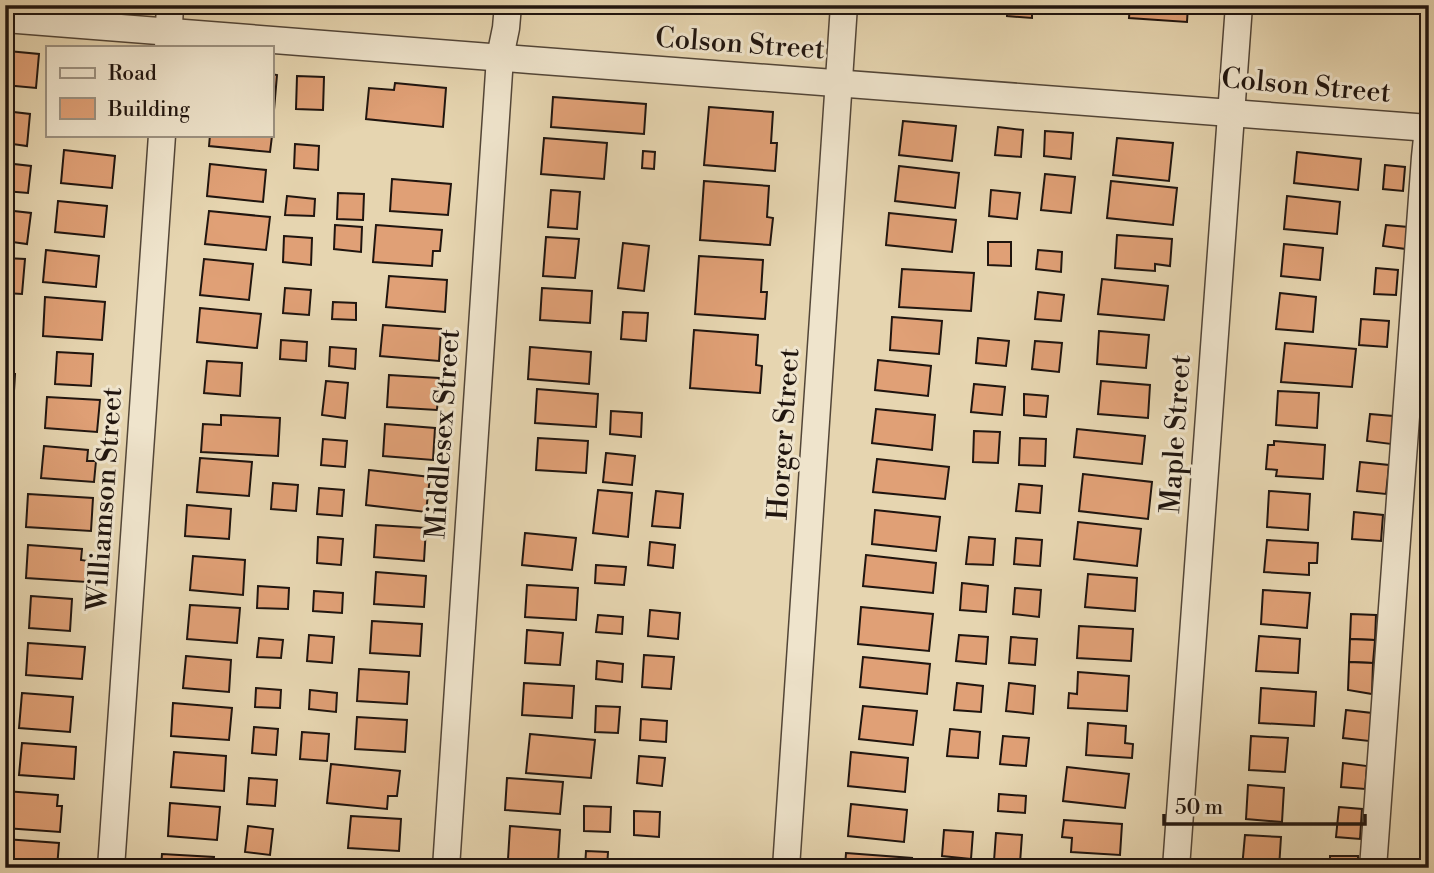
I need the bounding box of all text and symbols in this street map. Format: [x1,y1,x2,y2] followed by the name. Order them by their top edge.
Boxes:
[654,21,826,67] street label: Colson Street
[46,46,273,136] legend
[108,61,157,87] text: Road
[1220,61,1392,111] street label: Colson Street
[107,97,190,123] text: Building
[418,328,468,540] street label: Middlesex Street
[761,347,807,521] street label: Horger Street
[1153,353,1199,515] street label: Maple Street
[80,386,130,613] street label: Williamson Street
[1164,782,1366,826] scale bar
[1175,795,1223,821] text: 50 m

